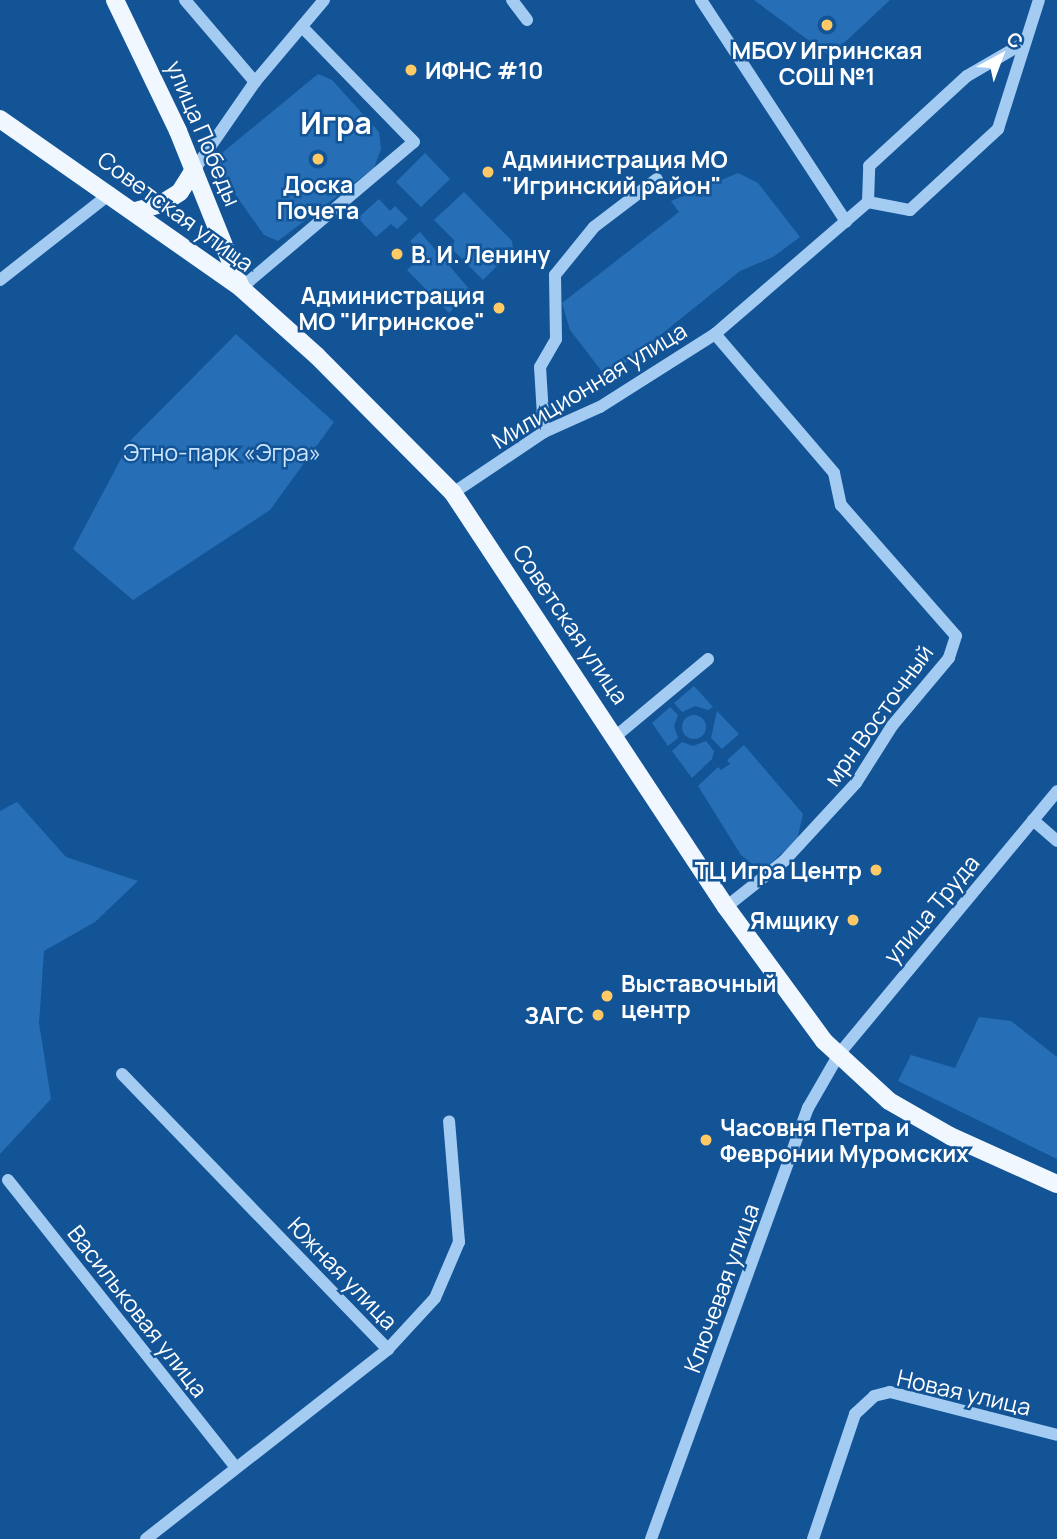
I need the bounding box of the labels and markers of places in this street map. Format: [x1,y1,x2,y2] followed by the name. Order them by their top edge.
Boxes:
[819,17,835,33] marker: МБОУ Игринская СОШ №1
[731,36,923,90] place label: МБОУ Игринская СОШ №1
[425,56,543,84] place label: ИФНС #10
[403,62,419,78] marker: ИФНС #10
[502,145,728,199] place label: Администрация МО "Игринский район"
[310,151,326,167] marker: Доска Почета
[480,164,496,180] marker: Администрация МО "Игринский район"
[277,170,359,224] place label: Доска Почета
[411,240,550,268] place label: В. И. Ленину
[389,246,405,262] marker: В. И. Ленину
[299,281,485,335] place label: Администрация МО "Игринское"
[491,300,507,316] marker: Администрация МО "Игринское"
[695,856,862,884] place label: ТЦ Игра Центр
[868,862,884,878] marker: ТЦ Игра Центр
[750,906,839,934] place label: Ямщику
[845,912,861,928] marker: Ямщику
[621,969,776,1023] place label: Выставочный центр
[599,988,615,1004] marker: Выставочный центр
[524,1001,584,1029] place label: ЗАГС
[590,1007,606,1023] marker: ЗАГС
[720,1113,969,1167] place label: Часовня Петра и Февронии Муромских
[698,1132,714,1148] marker: Часовня Петра и Февронии Муромских

